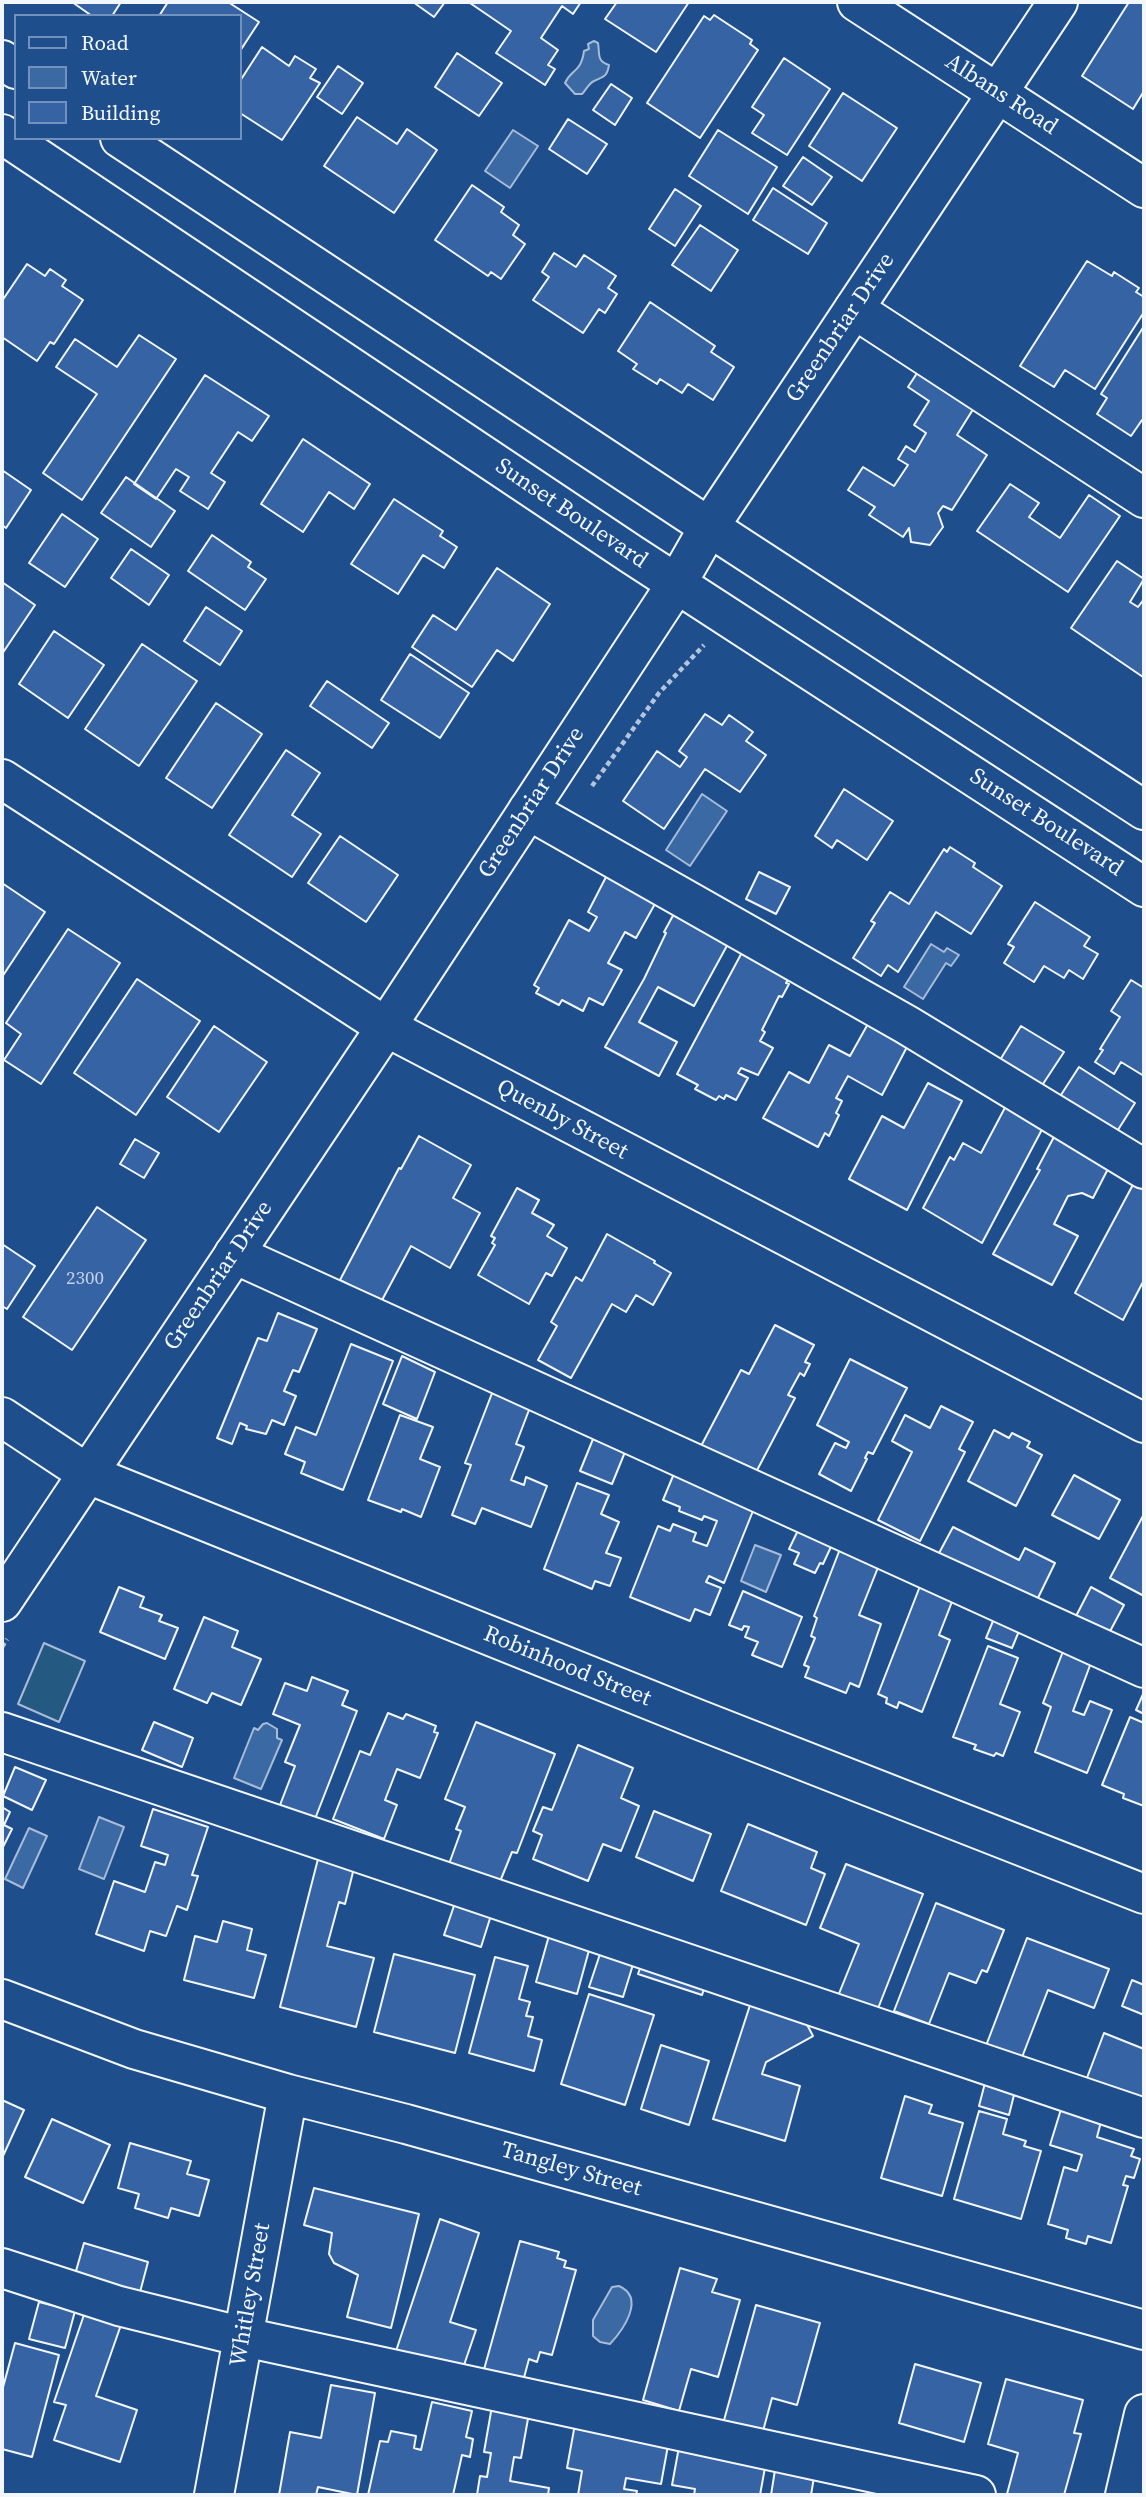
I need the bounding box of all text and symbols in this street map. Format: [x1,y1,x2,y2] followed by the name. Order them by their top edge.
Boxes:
[14,14,242,140] legend
[81,28,129,57] text: Road
[940,48,1062,142] street label: Albans Road
[81,63,137,92] text: Water
[81,98,160,127] text: Building
[781,248,901,408] street label: Greenbriar Drive
[490,453,652,575] street label: Sunset Boulevard
[473,722,591,884] street label: Greenbriar Drive
[964,763,1128,883] street label: Sunset Boulevard
[492,1074,632,1166] street label: Quenby Street
[159,1196,279,1356] street label: Greenbriar Drive
[66,1268,104,1290] house number: 2300
[479,1621,655,1713] street label: Robinhood Street
[497,2137,645,2203] street label: Tangley Street
[225,2221,277,2369] street label: Whitley Street

